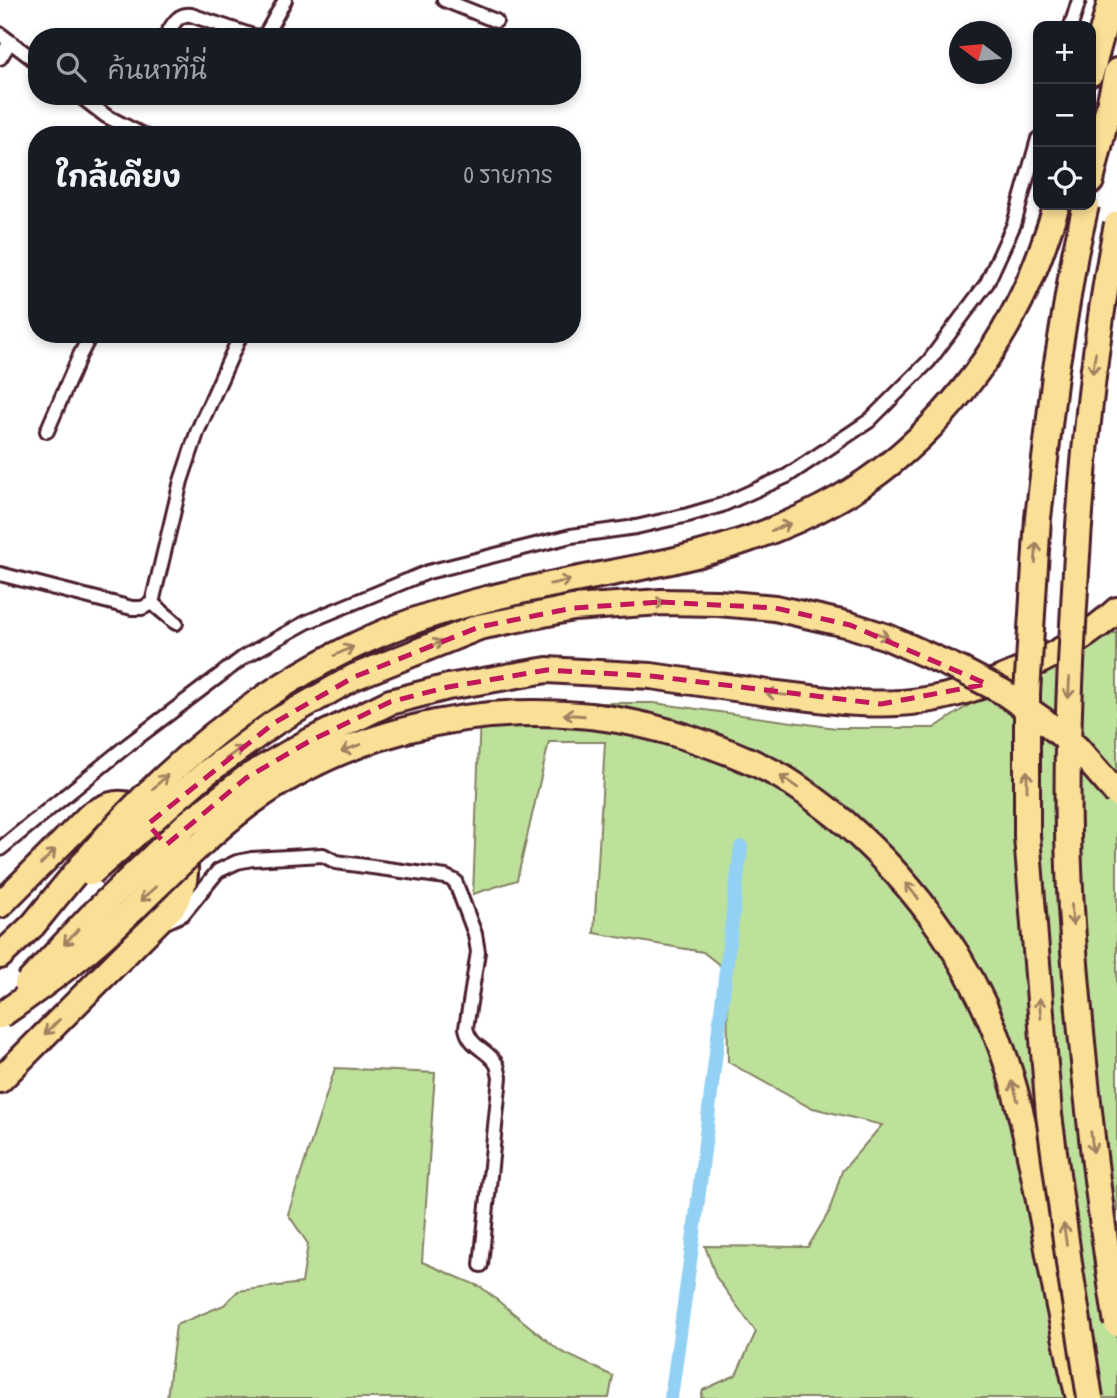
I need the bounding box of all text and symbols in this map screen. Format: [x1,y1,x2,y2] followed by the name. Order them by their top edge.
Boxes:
[949,21,1012,84] north arrow
[1033,21,1096,210] map controls
[1033,21,1096,84] button: +
[28,28,581,105] search box
[52,48,90,86] icon: search
[108,52,207,87] text: ค้นหาที่นี่
[1033,84,1096,147] button: −
[1033,147,1096,210] button: locate
[56,156,181,196] text: ใกล้เคียง
[464,159,553,190] text: 0 รายการ
[1087,352,1100,374] one-way arrow
[769,519,791,532] one-way arrow
[1030,543,1043,565] one-way arrow
[548,575,571,588] one-way arrow
[643,596,666,609] one-way arrow
[867,629,889,642] one-way arrow
[422,638,443,651] one-way arrow
[333,644,354,657] one-way arrow
[1062,676,1075,699] one-way arrow
[766,688,788,701] one-way arrow
[563,708,586,721] one-way arrow
[341,743,363,756] one-way arrow
[224,746,243,760] one-way arrow
[1020,769,1034,792] one-way arrow
[151,774,168,791] one-way arrow
[780,775,799,790] one-way arrow
[40,848,57,865] one-way arrow
[904,882,920,900] one-way arrow
[140,886,157,903] one-way arrow
[1066,904,1079,927] one-way arrow
[62,928,79,945] one-way arrow
[1033,997,1046,1019] one-way arrow
[44,1019,61,1036] one-way arrow
[1008,1081,1021,1103] one-way arrow
[1086,1130,1099,1153] one-way arrow
[1058,1223,1071,1246] one-way arrow

